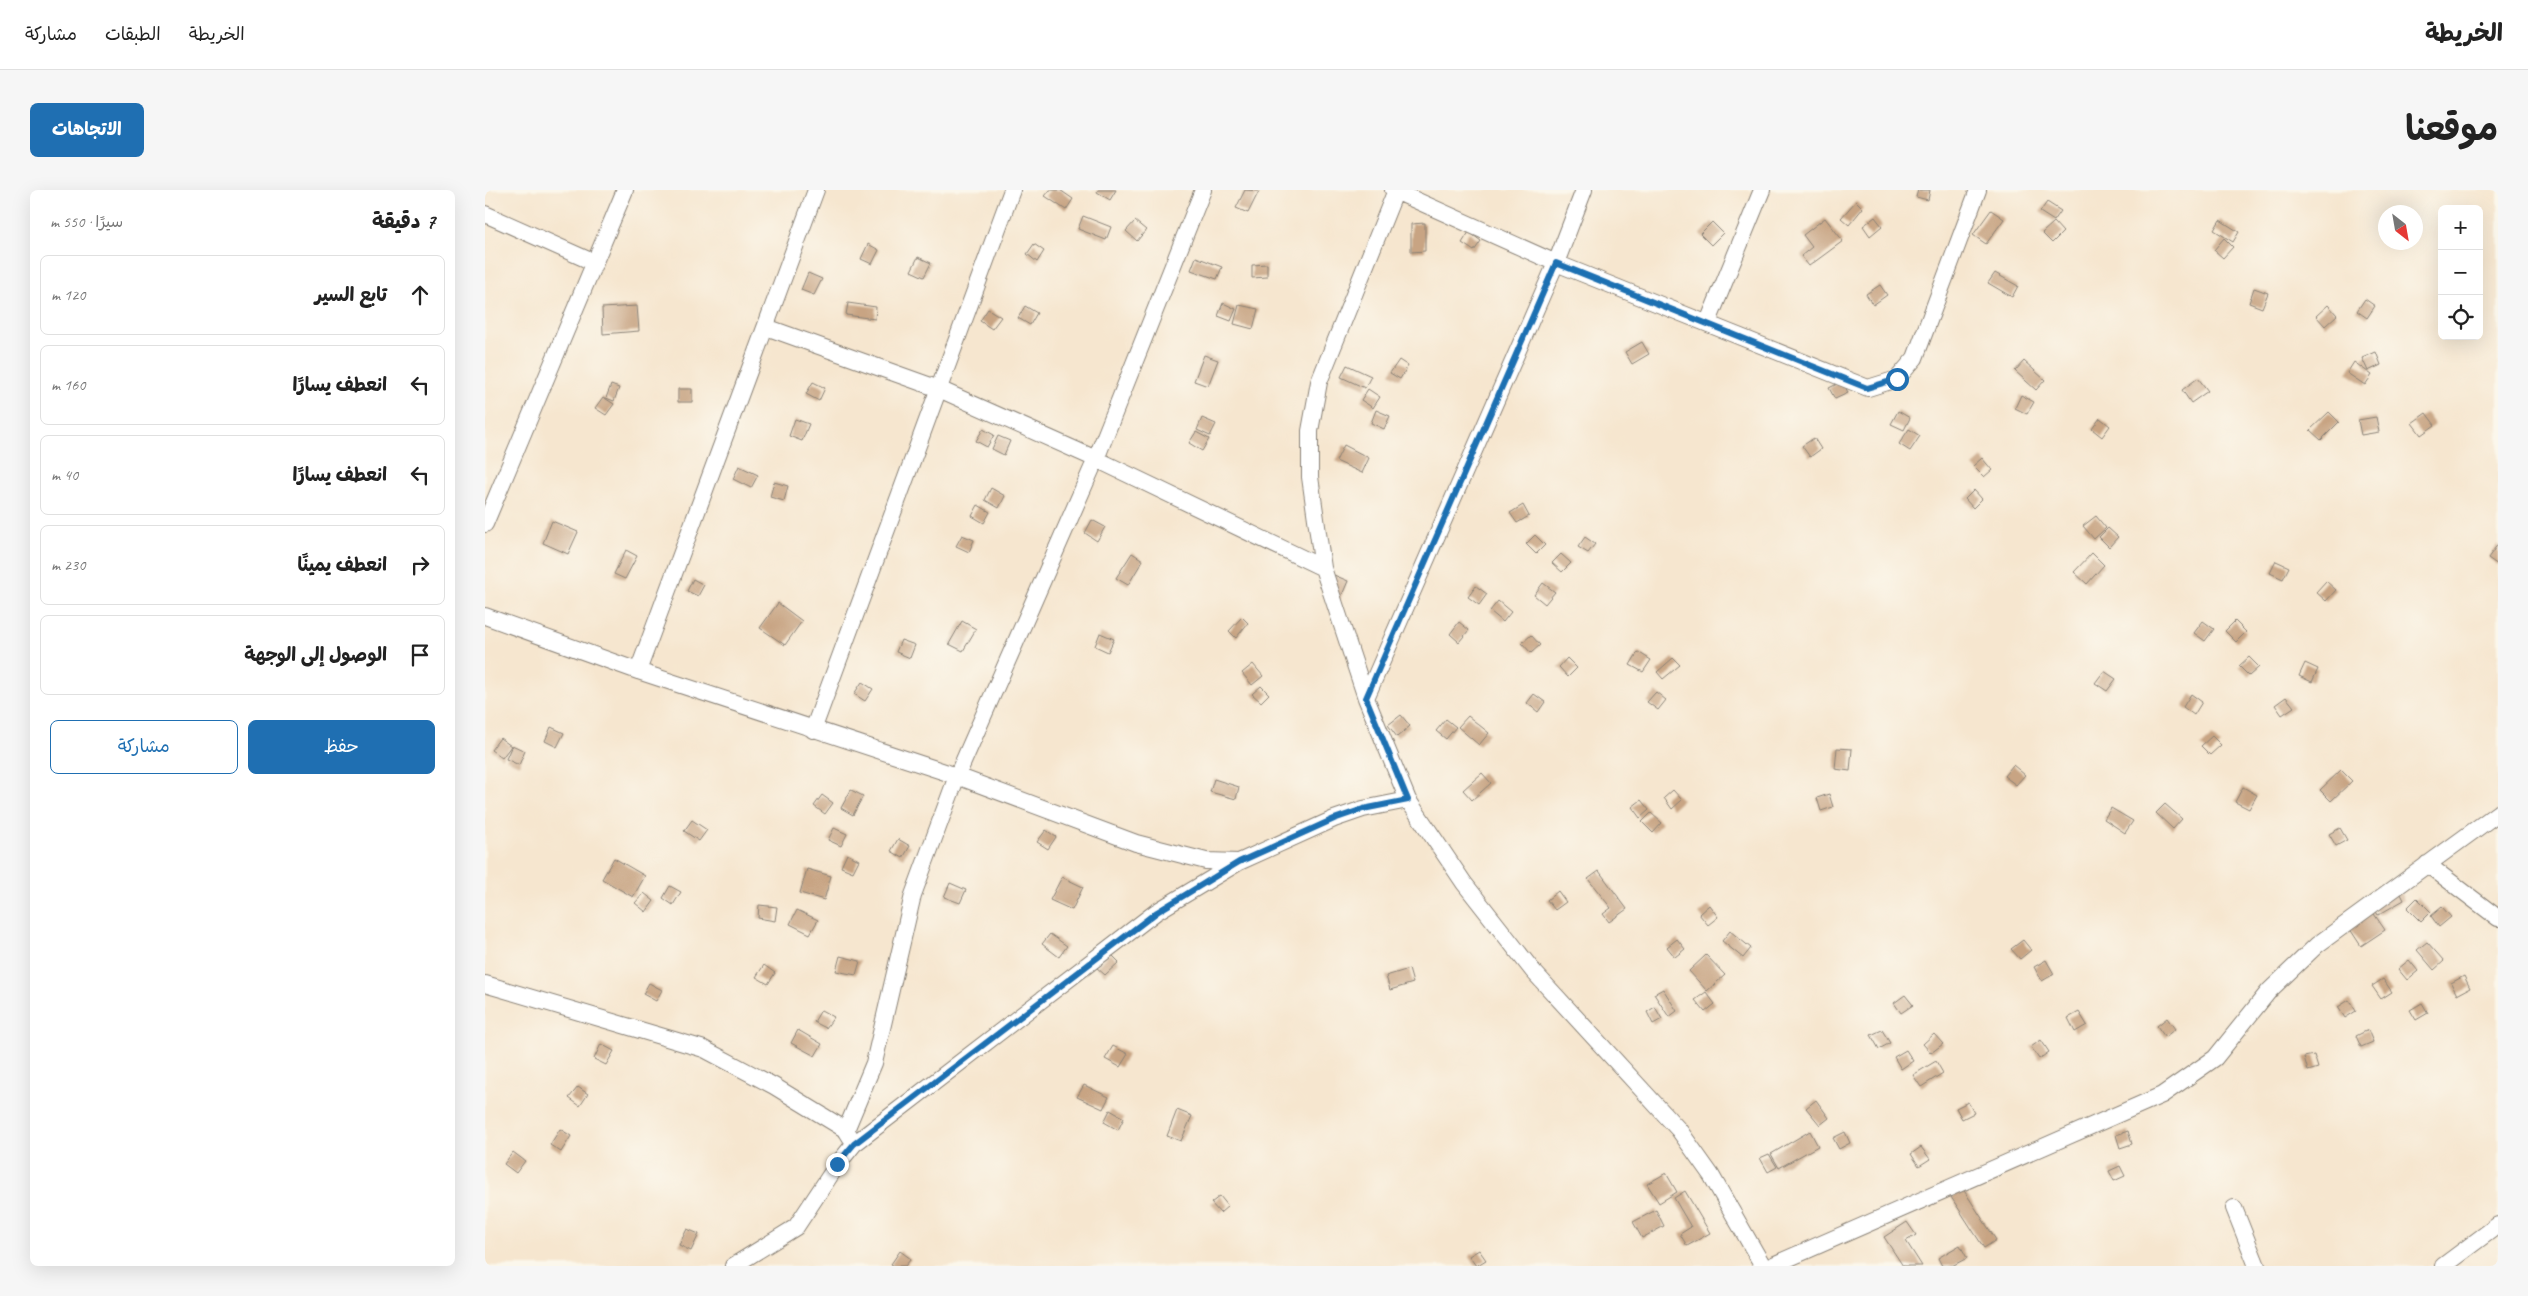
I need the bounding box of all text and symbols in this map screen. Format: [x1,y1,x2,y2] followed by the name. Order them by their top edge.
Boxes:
[2425,18,2503,48] text: الخريطة
[25,23,77,45] text: مشاركة
[105,23,161,45] text: الطبقات
[189,23,245,45] text: الخريطة
[30,103,144,157] button: الاتجاهات
[2405,106,2498,151] text: موقعنا
[2378,205,2423,250] north arrow
[2438,205,2483,340] map controls
[2438,205,2483,250] button: +
[372,208,435,234] text: 7 دقيقة
[50,212,123,232] text: سيرًا · 550 m
[2438,250,2483,295] button: −
[406,281,434,309] icon: ahead
[315,283,387,307] text: تابع السير
[51,285,85,305] text: 120 m
[2438,295,2483,340] button: locate
[1886,368,1909,391] route start
[406,371,434,399] icon: left
[293,373,387,397] text: انعطف يسارًا
[51,375,85,395] text: 160 m
[406,461,434,489] icon: left
[293,463,387,487] text: انعطف يسارًا
[51,465,78,485] text: 40 m
[406,551,434,579] icon: right
[298,553,387,577] text: انعطف يمينًا
[51,555,85,575] text: 230 m
[406,641,434,669] icon: arrive
[244,643,387,667] text: الوصول إلى الوجهة
[50,720,238,774] button: مشاركة
[248,720,435,774] button: حفظ
[826,1153,849,1176] route end

